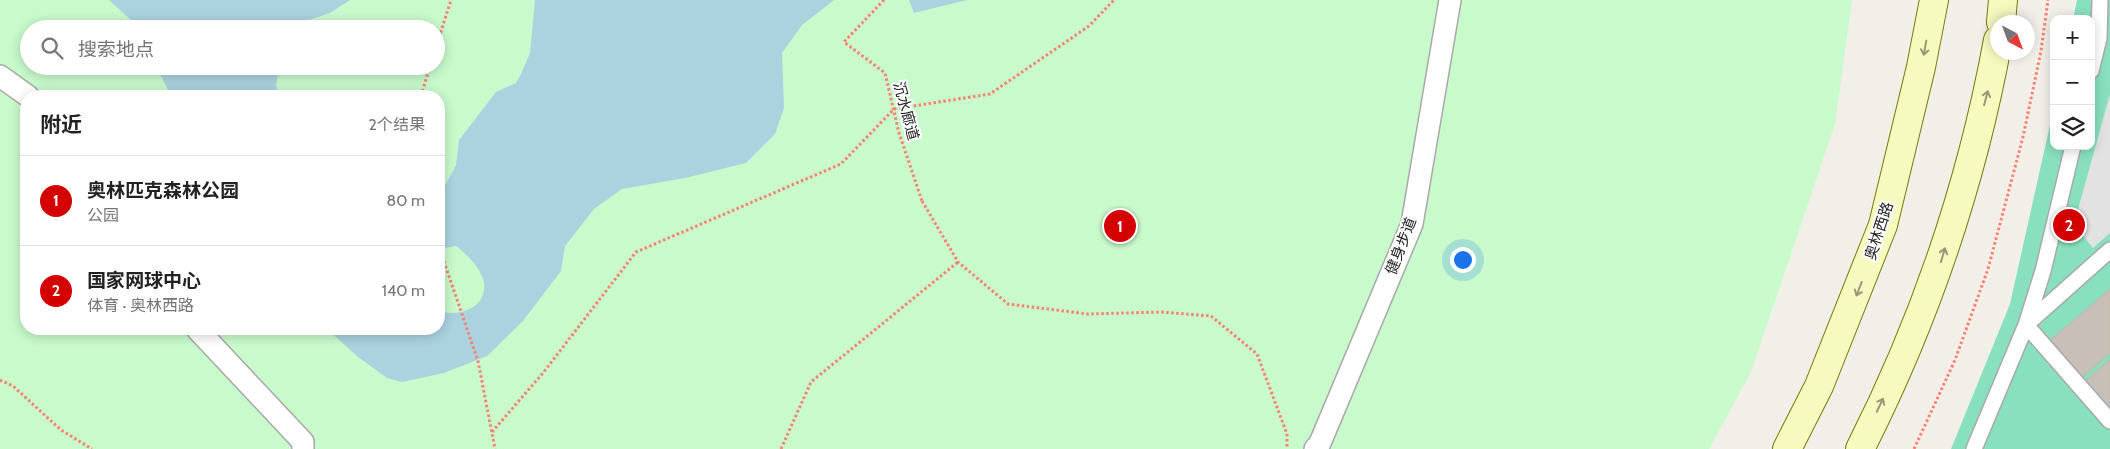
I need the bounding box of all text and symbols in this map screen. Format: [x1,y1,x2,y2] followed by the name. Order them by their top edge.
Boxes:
[1990,15,2035,60] north arrow
[2050,15,2095,150] map controls
[2050,15,2095,60] button: +
[20,20,445,75] search box
[38,34,66,62] icon: search
[78,38,154,61] text: 搜索地点
[1919,40,1929,56] one-way arrow
[2050,60,2095,105] button: −
[890,80,922,142] street label: 沉水廊道
[1982,91,1991,107] one-way arrow
[2050,105,2095,150] button: layers
[40,112,82,137] text: 附近
[369,115,425,134] text: 2个结果
[87,179,239,202] text: 奥林匹克森林公园
[53,191,59,210] text: 1
[387,191,425,210] text: 80 m
[1861,200,1897,262] street label: 奥林西路
[87,206,119,225] text: 公园
[2053,206,2085,244] pin: 2
[1104,207,1136,245] pin: 1
[1382,215,1420,277] street label: 健身步道
[1450,247,1476,273] your location
[1939,248,1948,263] one-way arrow
[87,269,201,292] text: 国家网球中心
[1854,280,1863,296] one-way arrow
[52,281,60,300] text: 2
[382,281,425,300] text: 140 m
[87,296,194,315] text: 体育 · 奥林西路
[1876,398,1886,413] one-way arrow

